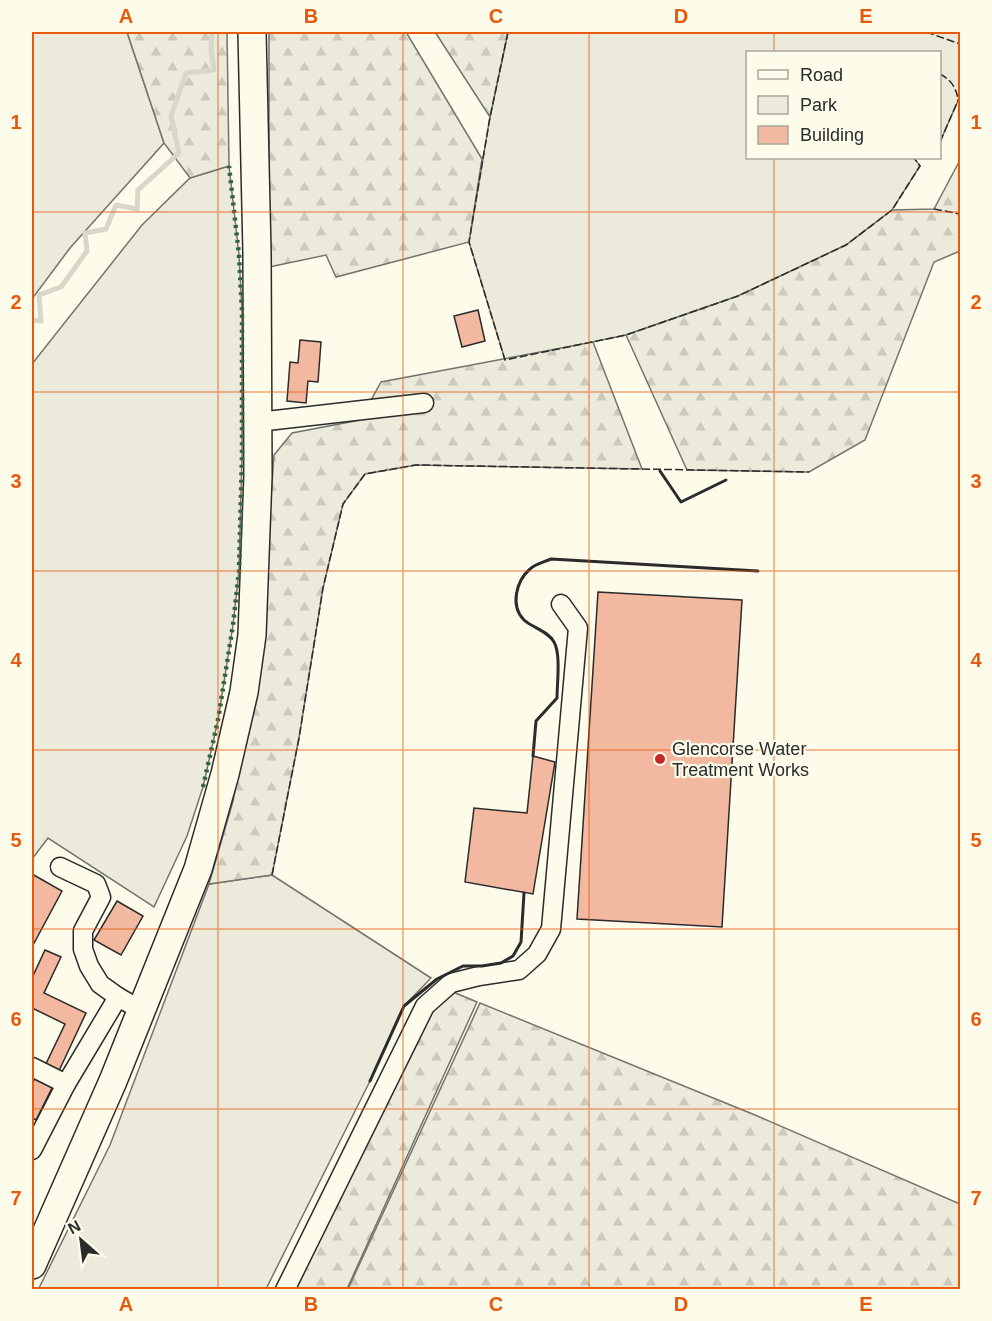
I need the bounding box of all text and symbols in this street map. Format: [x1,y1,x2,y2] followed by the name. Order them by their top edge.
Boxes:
[119,5,133,27] text: A
[304,5,318,27] text: B
[489,5,503,27] text: C
[674,5,688,27] text: D
[859,5,873,27] text: E
[746,51,941,159] legend
[800,65,843,85] text: Road
[800,95,838,115] text: Park
[10,111,22,133] text: 1
[970,111,982,133] text: 1
[800,125,864,145] text: Building
[10,291,22,313] text: 2
[970,291,982,313] text: 2
[10,470,22,492] text: 3
[970,470,982,492] text: 3
[10,649,22,671] text: 4
[970,649,982,671] text: 4
[672,739,809,780] place label: Glencorse Water Treatment Works
[653,752,667,766] marker: Glencorse Water Treatment Works
[10,829,22,851] text: 5
[970,829,982,851] text: 5
[10,1008,22,1030] text: 6
[970,1008,982,1030] text: 6
[10,1187,22,1209] text: 7
[970,1187,982,1209] text: 7
[51,1210,111,1270] north arrow
[65,1217,83,1237] text: N
[119,1293,133,1315] text: A
[304,1293,318,1315] text: B
[489,1293,503,1315] text: C
[674,1293,688,1315] text: D
[859,1293,873,1315] text: E

